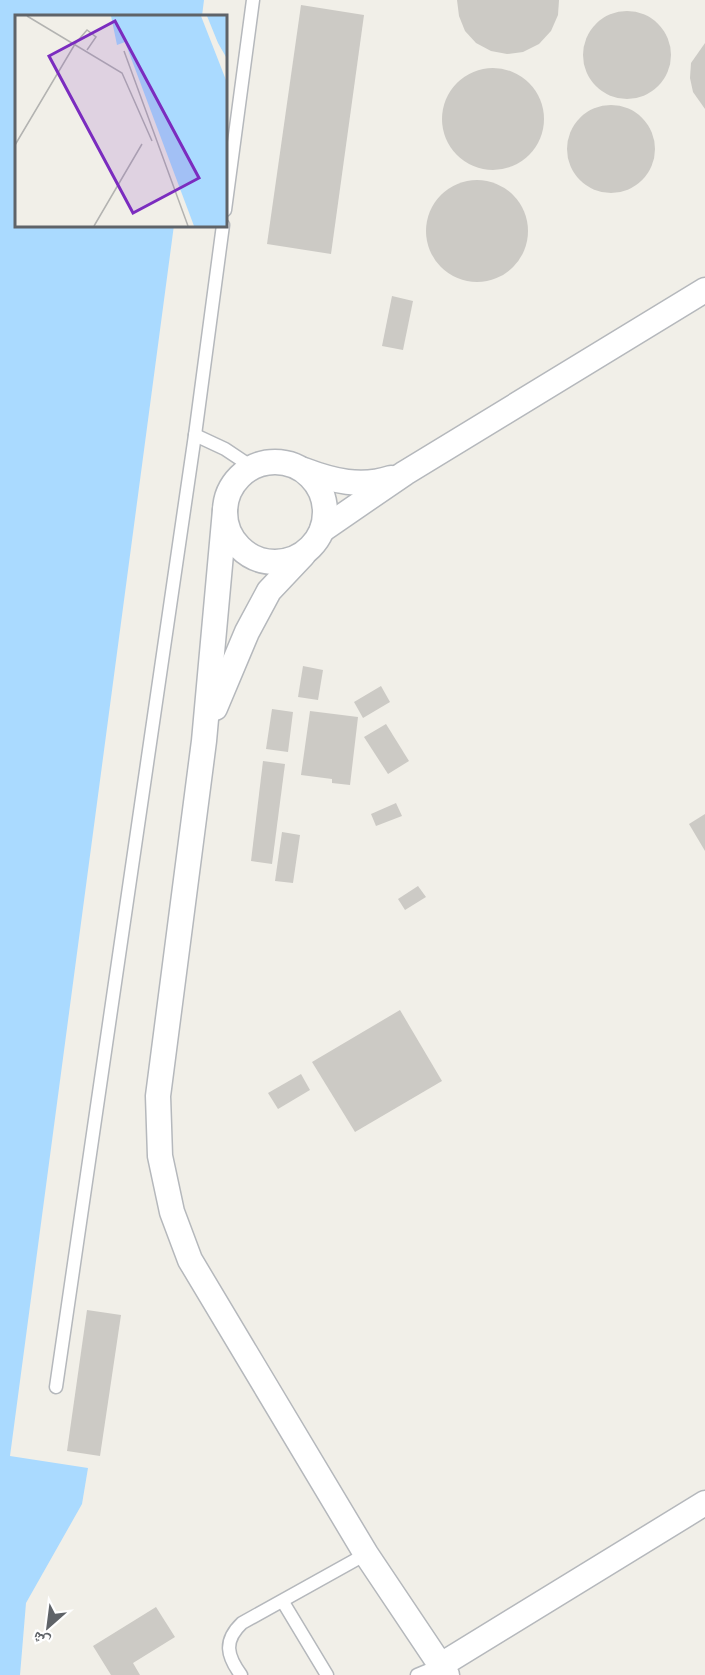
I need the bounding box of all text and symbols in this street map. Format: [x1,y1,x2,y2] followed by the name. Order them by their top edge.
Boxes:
[15,15,226,226] inset map
[18,1597,78,1657] north arrow
[29,1627,53,1653] text: ش

